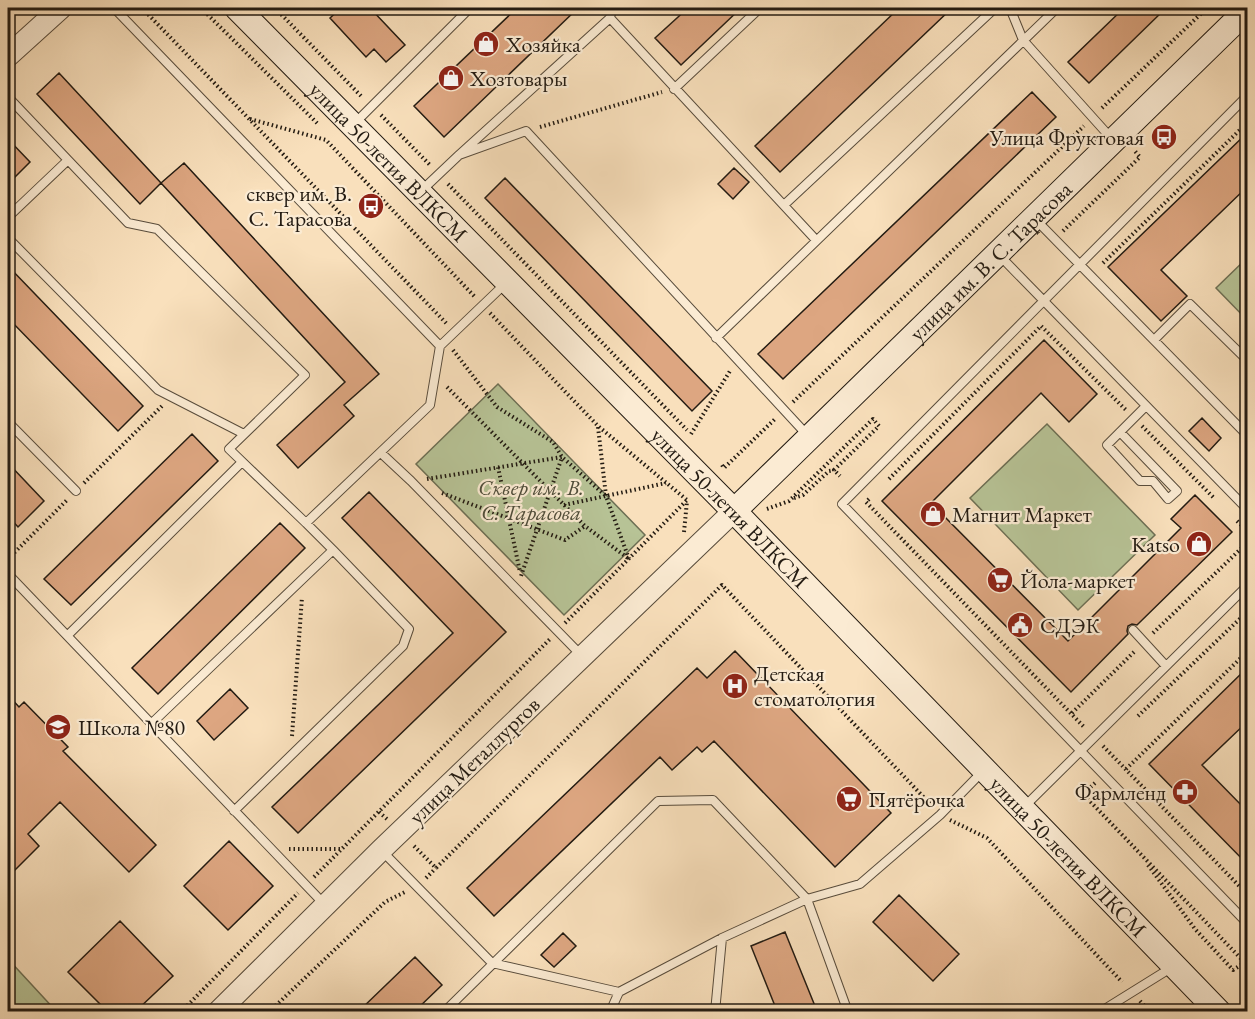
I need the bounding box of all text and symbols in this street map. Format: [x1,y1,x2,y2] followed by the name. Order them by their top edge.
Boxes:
[471,29,501,59] shop icon: Хозяйка
[505,30,581,59] place label: Хозяйка
[436,63,466,93] shop icon: Хозтовары
[469,64,567,93] place label: Хозтовары
[303,76,474,249] street label: улица 50-летия ВЛКСМ
[1149,122,1179,152] bus stop icon: Улица Фруктовая
[989,123,1144,152] place label: Улица Фруктовая
[903,175,1078,347] street label: улица им. В. С. Тарасова
[246,179,352,233] place label: сквер им. В. С. Тарасова
[356,191,386,221] bus stop icon: сквер им. В. С. Тарасова
[644,421,815,595] street label: улица 50-летия ВЛКСМ
[478,473,584,527] park label: Сквер им. В. С. Тарасова
[918,499,948,529] shop icon: Магнит Маркет
[952,500,1092,529] place label: Магнит Маркет
[1184,529,1214,559] shop icon: Katso
[1131,530,1180,559] place label: Katso
[985,565,1015,595] supermarket icon: Йола-маркет
[1020,566,1135,595] place label: Йола-маркет
[1005,610,1035,640] public building icon: СДЭК
[1040,611,1100,640] place label: СДЭК
[754,659,875,713] place label: Детская стоматология
[720,671,750,701] hospital icon: Детская стоматология
[402,690,546,830] street label: улица Металлургов
[43,712,73,742] school or university icon: Школа №80
[78,713,186,742] place label: Школа №80
[983,770,1153,944] street label: улица 50-летия ВЛКСМ
[1170,777,1200,807] pharmacy icon: Фармленд
[1075,778,1166,807] place label: Фармленд
[834,784,864,814] supermarket icon: Пятёрочка
[868,785,965,814] place label: Пятёрочка

